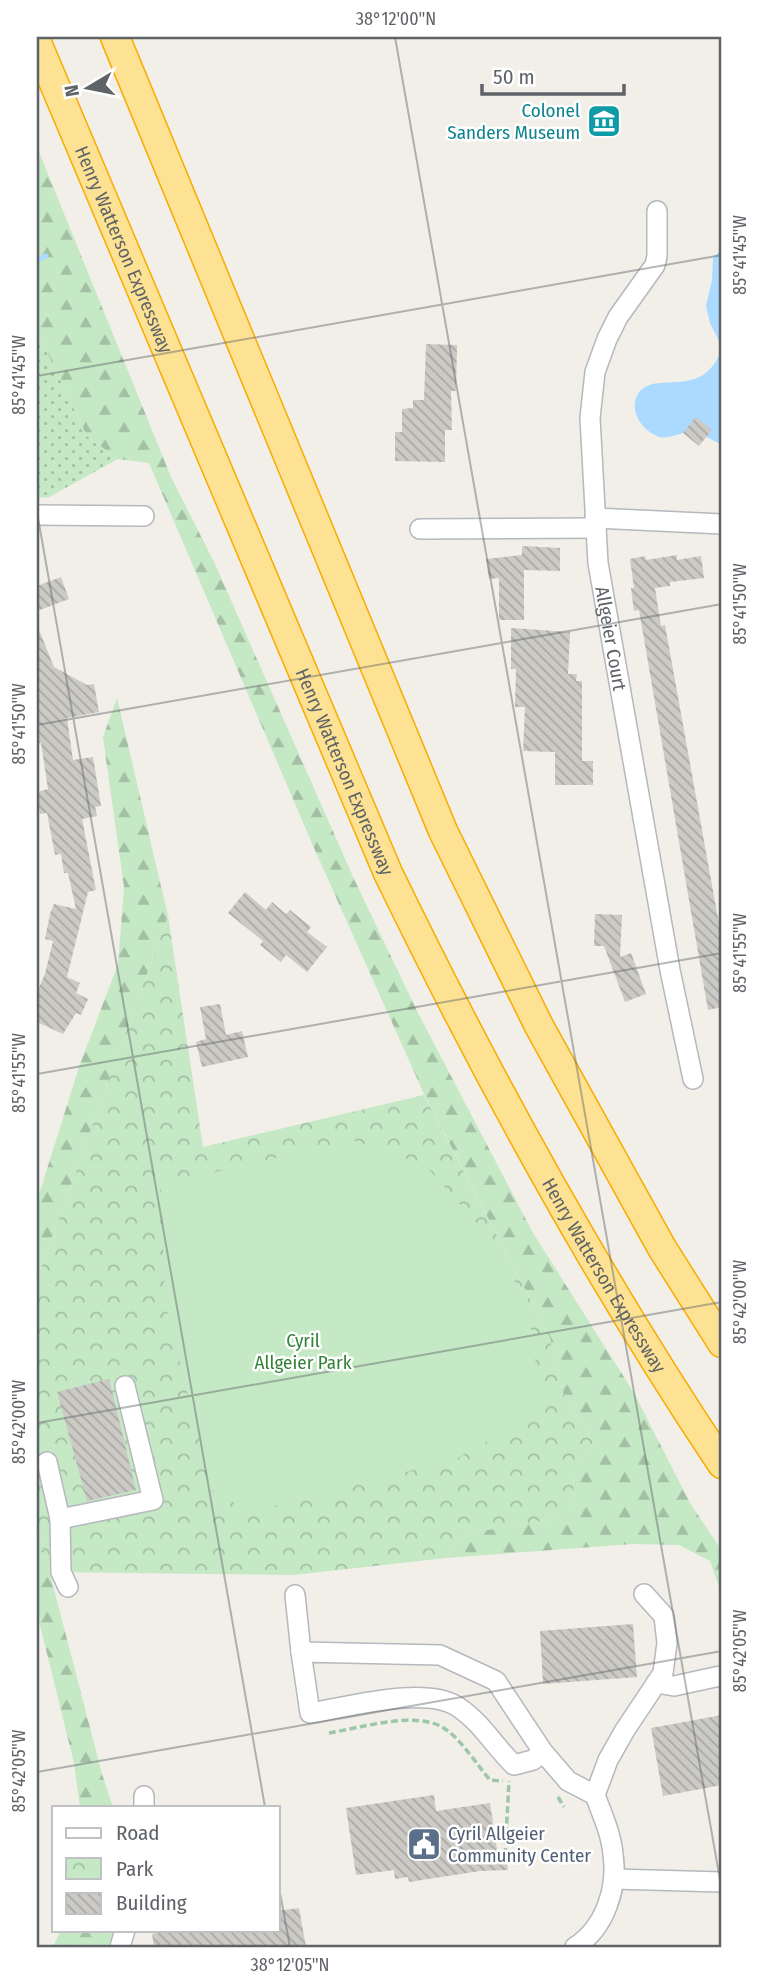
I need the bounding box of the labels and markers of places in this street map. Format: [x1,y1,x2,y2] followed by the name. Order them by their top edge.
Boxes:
[447,99,580,144] place label: Colonel Sanders Museum
[585,102,623,140] museum icon: Colonel Sanders Museum
[448,1822,591,1867] place label: Cyril Allgeier Community Center
[405,1825,443,1863] public building icon: Cyril Allgeier Community Center

